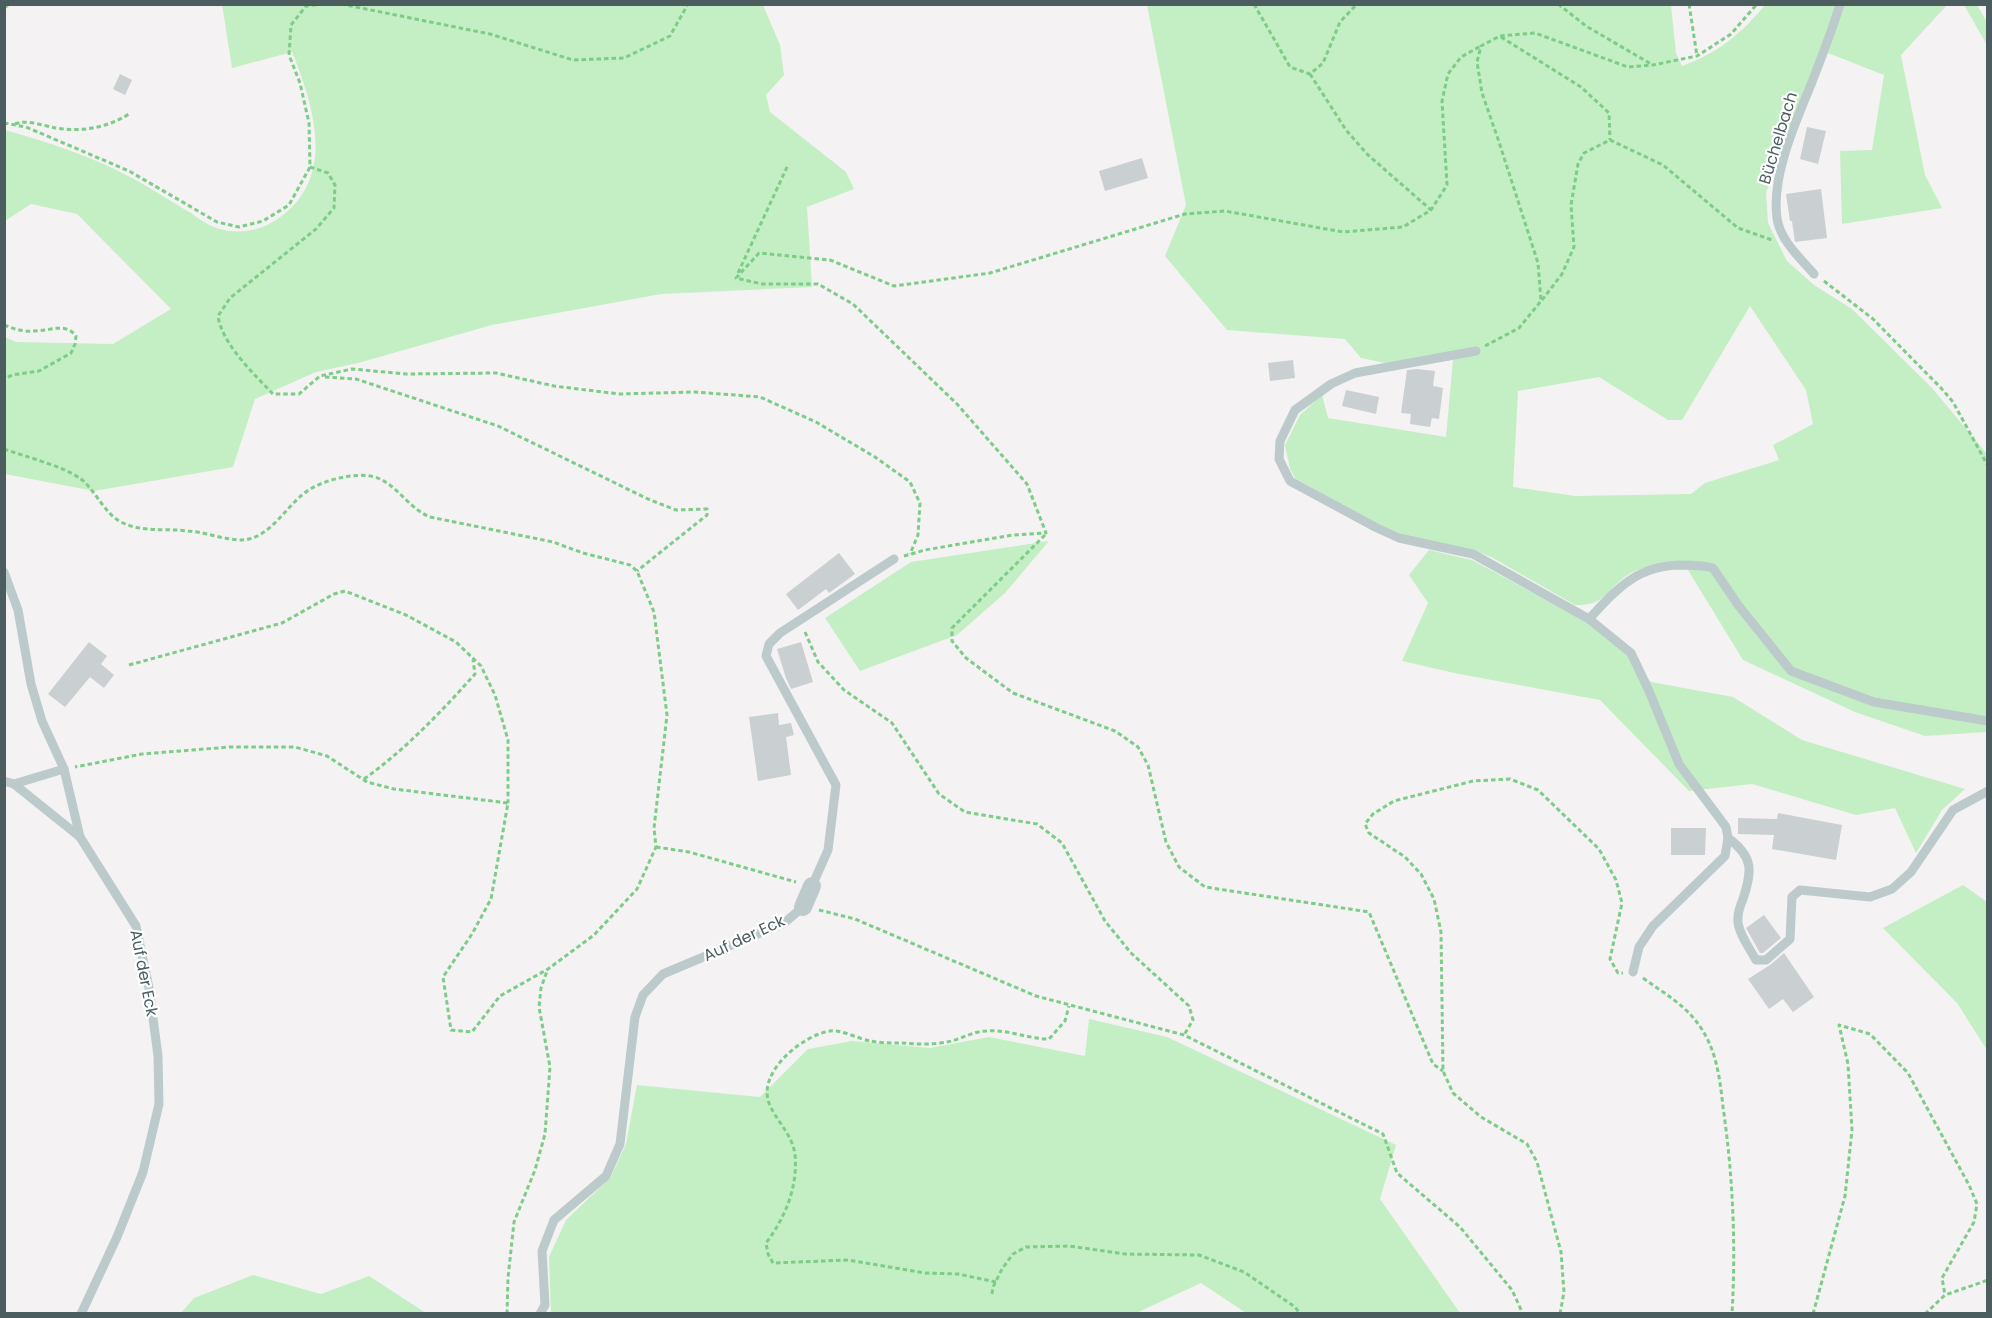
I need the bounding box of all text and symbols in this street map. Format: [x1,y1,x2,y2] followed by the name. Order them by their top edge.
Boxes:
[1753,89,1803,187] street label: Büchelbach
[699,909,789,967] street label: Auf der Eck
[124,928,164,1019] street label: Auf der Eck

